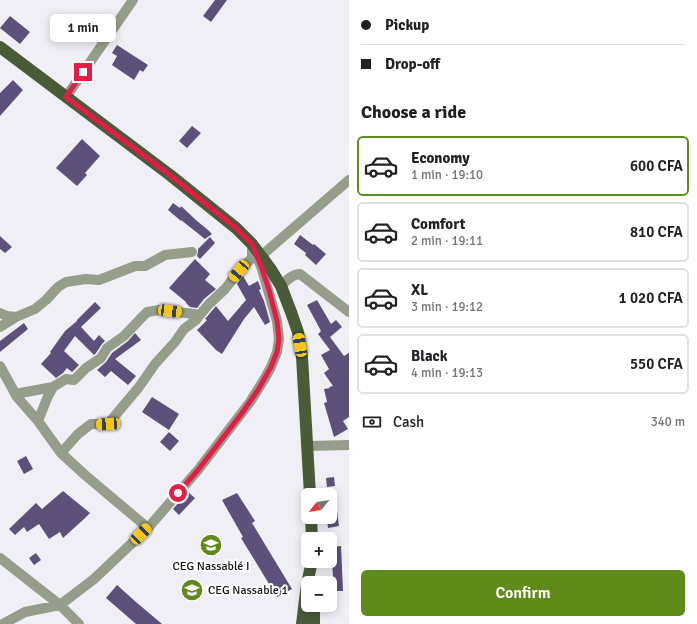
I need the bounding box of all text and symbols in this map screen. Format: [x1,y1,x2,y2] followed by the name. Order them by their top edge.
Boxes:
[50,14,116,42] callout: 1 min
[385,16,429,34] text: Pickup
[67,20,99,36] text: 1 min
[385,55,440,73] text: Drop-off
[74,63,92,81] route end
[361,101,466,123] text: Choose a ride
[363,148,399,184] icon: car
[411,149,470,167] text: Economy
[630,157,683,175] text: 600 CFA
[411,167,483,183] text: 1 min · 19:10
[363,214,399,250] icon: car
[411,215,465,233] text: Comfort
[630,223,683,241] text: 810 CFA
[411,233,483,249] text: 2 min · 19:11
[227,258,251,284] car
[363,280,399,316] icon: car
[411,281,428,299] text: XL
[619,289,683,307] text: 1 020 CFA
[411,299,483,315] text: 3 min · 19:12
[157,304,183,318] car
[292,332,308,358] car
[363,346,399,382] icon: car
[411,347,448,365] text: Black
[630,355,683,373] text: 550 CFA
[411,365,483,381] text: 4 min · 19:13
[361,411,383,433] icon: cash
[393,413,424,431] text: Cash
[651,414,685,430] text: 340 m
[96,417,120,431] car
[169,484,187,502] route start
[301,488,337,524] north arrow
[301,488,337,612] map controls
[128,521,154,547] car
[198,532,224,558] school or university icon: CEG Nassablé I
[301,532,337,568] button: +
[172,559,250,574] place label: CEG Nassablé I
[361,570,685,616] button: Confirm
[301,576,337,612] button: −
[179,577,205,603] school or university icon: CEG Nassable 1
[208,583,288,598] place label: CEG Nassable 1

